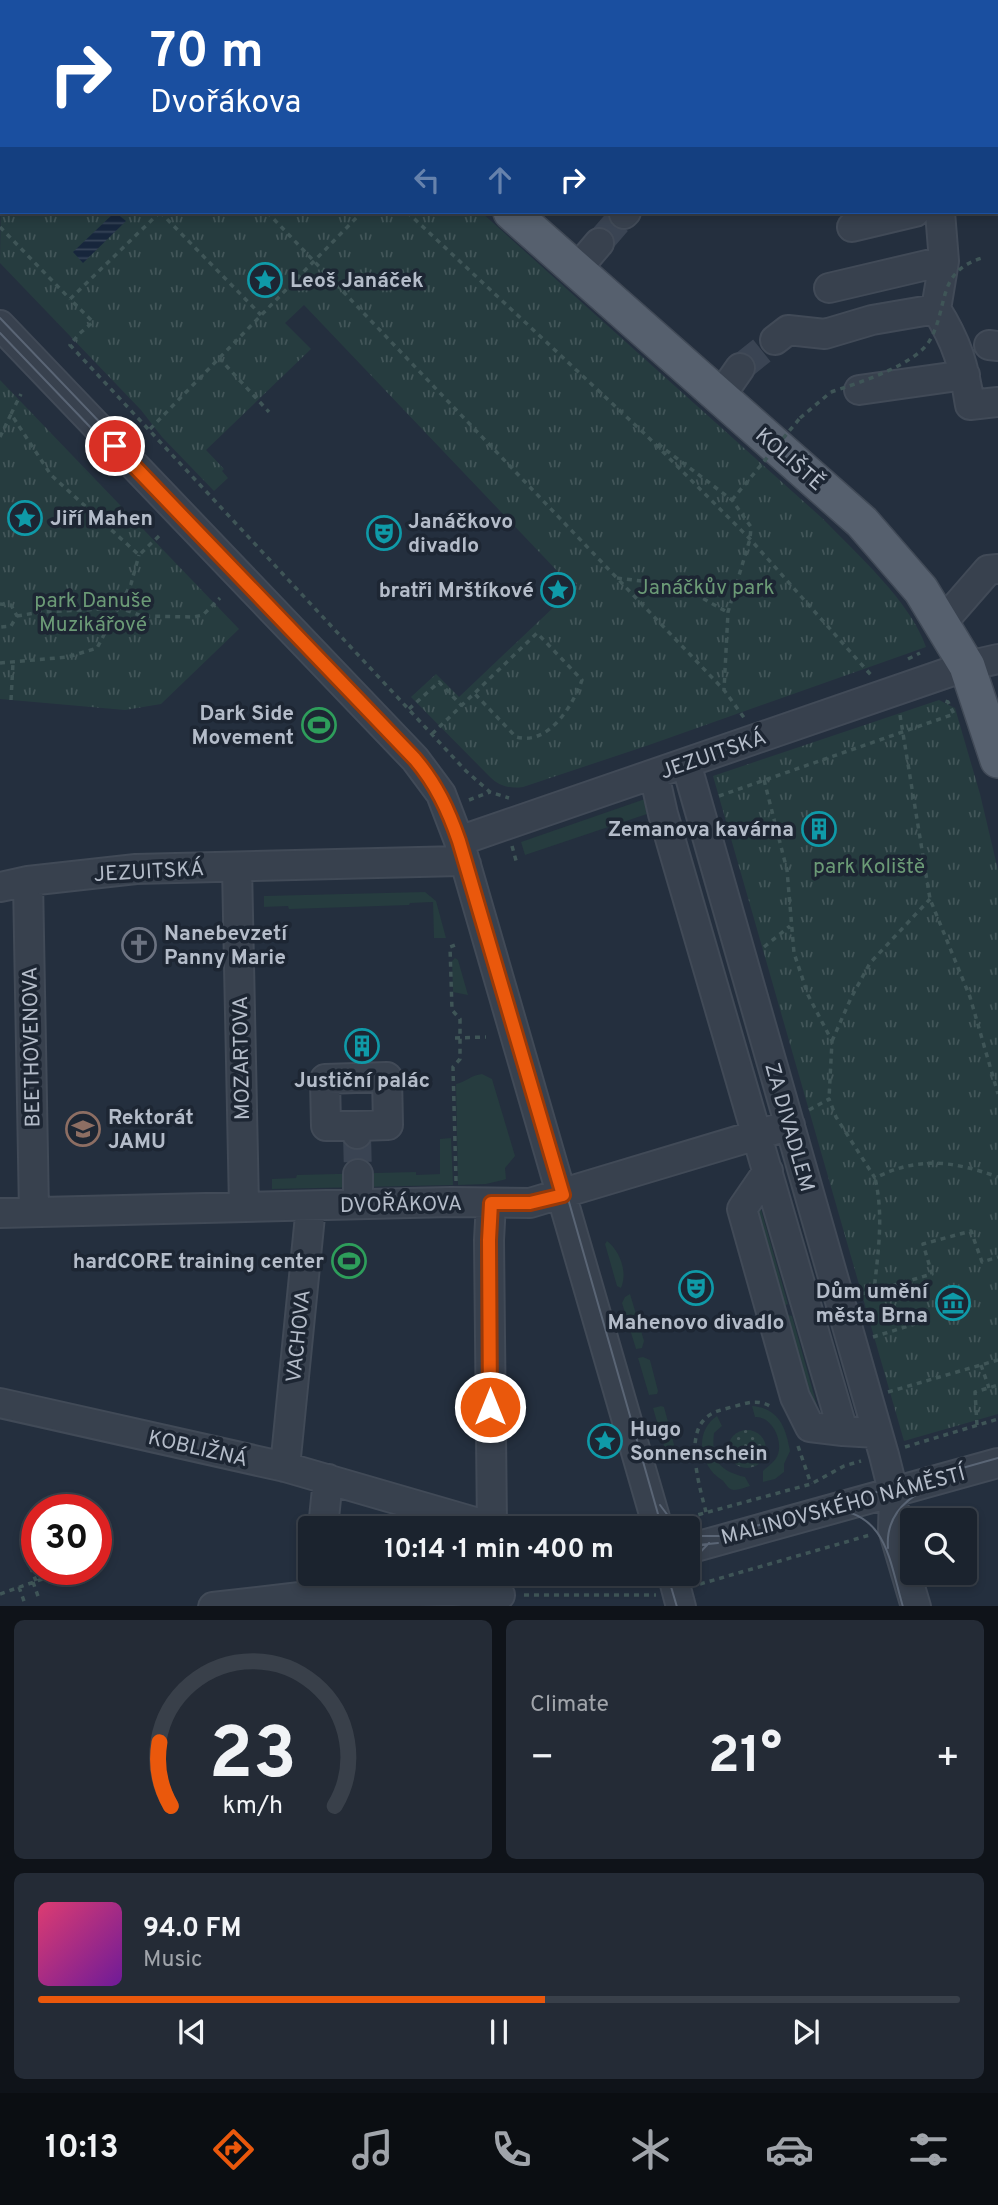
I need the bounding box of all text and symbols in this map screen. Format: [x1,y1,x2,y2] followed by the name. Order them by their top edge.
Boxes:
[150,23,264,85] text: 70 m
[35,28,126,119] icon: right
[150,84,301,124] text: Dvořákova
[408,161,446,199] icon: left
[481,161,519,199] icon: ahead
[554,161,592,199] icon: right
[246,261,284,299] place icon: Leoš Janáček
[290,268,424,295] place label: Leoš Janáček
[85,416,145,476] pin
[749,422,830,498] street label: KOLIŠTĚ
[96,427,134,465] icon: arrive
[6,499,44,537] place icon: Jiří Mahen
[50,506,153,533] place label: Jiří Mahen
[408,509,513,560] place label: Janáčkovo divadlo
[365,514,403,552] theatre icon: Janáčkovo divadlo
[539,571,577,609] place icon: bratři Mrštíkové
[637,575,775,602] park label: Janáčkův park
[379,578,534,605] place label: bratři Mrštíkové
[34,588,152,639] park label: park Danuše Muzikářové
[192,701,294,752] place label: Dark Side Movement
[300,706,338,744] sports icon: Dark Side Movement
[656,724,770,786] street label: JEZUITSKÁ
[800,810,838,848] building icon: Zemanova kavárna
[608,817,794,844] place label: Zemanova kavárna
[813,854,925,881] park label: park Koliště
[93,855,205,889] street label: JEZUITSKÁ
[164,921,289,972] place label: Nanebevzetí Panny Marie
[120,926,158,964] church icon: Nanebevzetí Panny Marie
[18,966,47,1128] street label: BEETHOVENOVA
[228,996,257,1120] street label: MOZARTOVA
[343,1027,381,1065] building icon: Justiční palác
[757,1060,820,1195] street label: ZA DIVADLEM
[294,1068,430,1095] place label: Justiční palác
[108,1105,194,1156] place label: Rektorát JAMU
[64,1110,102,1148] school or university icon: Rektorát JAMU
[340,1190,462,1220] street label: DVOŘÁKOVA
[330,1242,368,1280] sports icon: hardCORE training center
[73,1249,324,1276] place label: hardCORE training center
[677,1269,715,1307] theatre icon: Mahenovo divadlo
[815,1279,930,1330] place label: Dům umění města Brna
[934,1284,972,1322] museum icon: Dům umění města Brna
[281,1288,318,1384] street label: VACHOVA
[608,1310,784,1337] place label: Mahenovo divadlo
[453,1370,527,1444] position arrow
[630,1417,768,1468] place label: Hugo Sonnenschein
[586,1422,624,1460] place icon: Hugo Sonnenschein
[145,1424,250,1474] street label: KOBLIŽNÁ
[718,1459,970,1552] street label: MALINOVSKÉHO NÁMĚSTÍ
[21,1494,112,1585] speed limit sign: 30
[900,1508,977,1585] map controls
[900,1508,977,1585] button: search
[384,1534,614,1567] text: 10:14 · 1 min · 400 m
[530,1691,609,1720] text: Climate
[209,1712,297,1804] text: 23
[708,1725,782,1791] text: 21°
[530,1735,555,1784] text: −
[935,1735,960,1784] text: +
[223,1790,283,1822] text: km/h
[143,1913,242,1946] text: 94.0 FM
[143,1946,203,1975] text: Music
[173,2013,211,2051] icon: previous
[480,2013,518,2051] icon: pause
[787,2013,825,2051] icon: next
[209,2125,258,2174] icon: directions
[348,2125,397,2174] icon: music
[487,2125,536,2174] icon: phone
[626,2125,675,2174] icon: climate
[765,2125,814,2174] icon: car
[904,2125,953,2174] icon: filters
[45,2129,119,2169] text: 10:13

